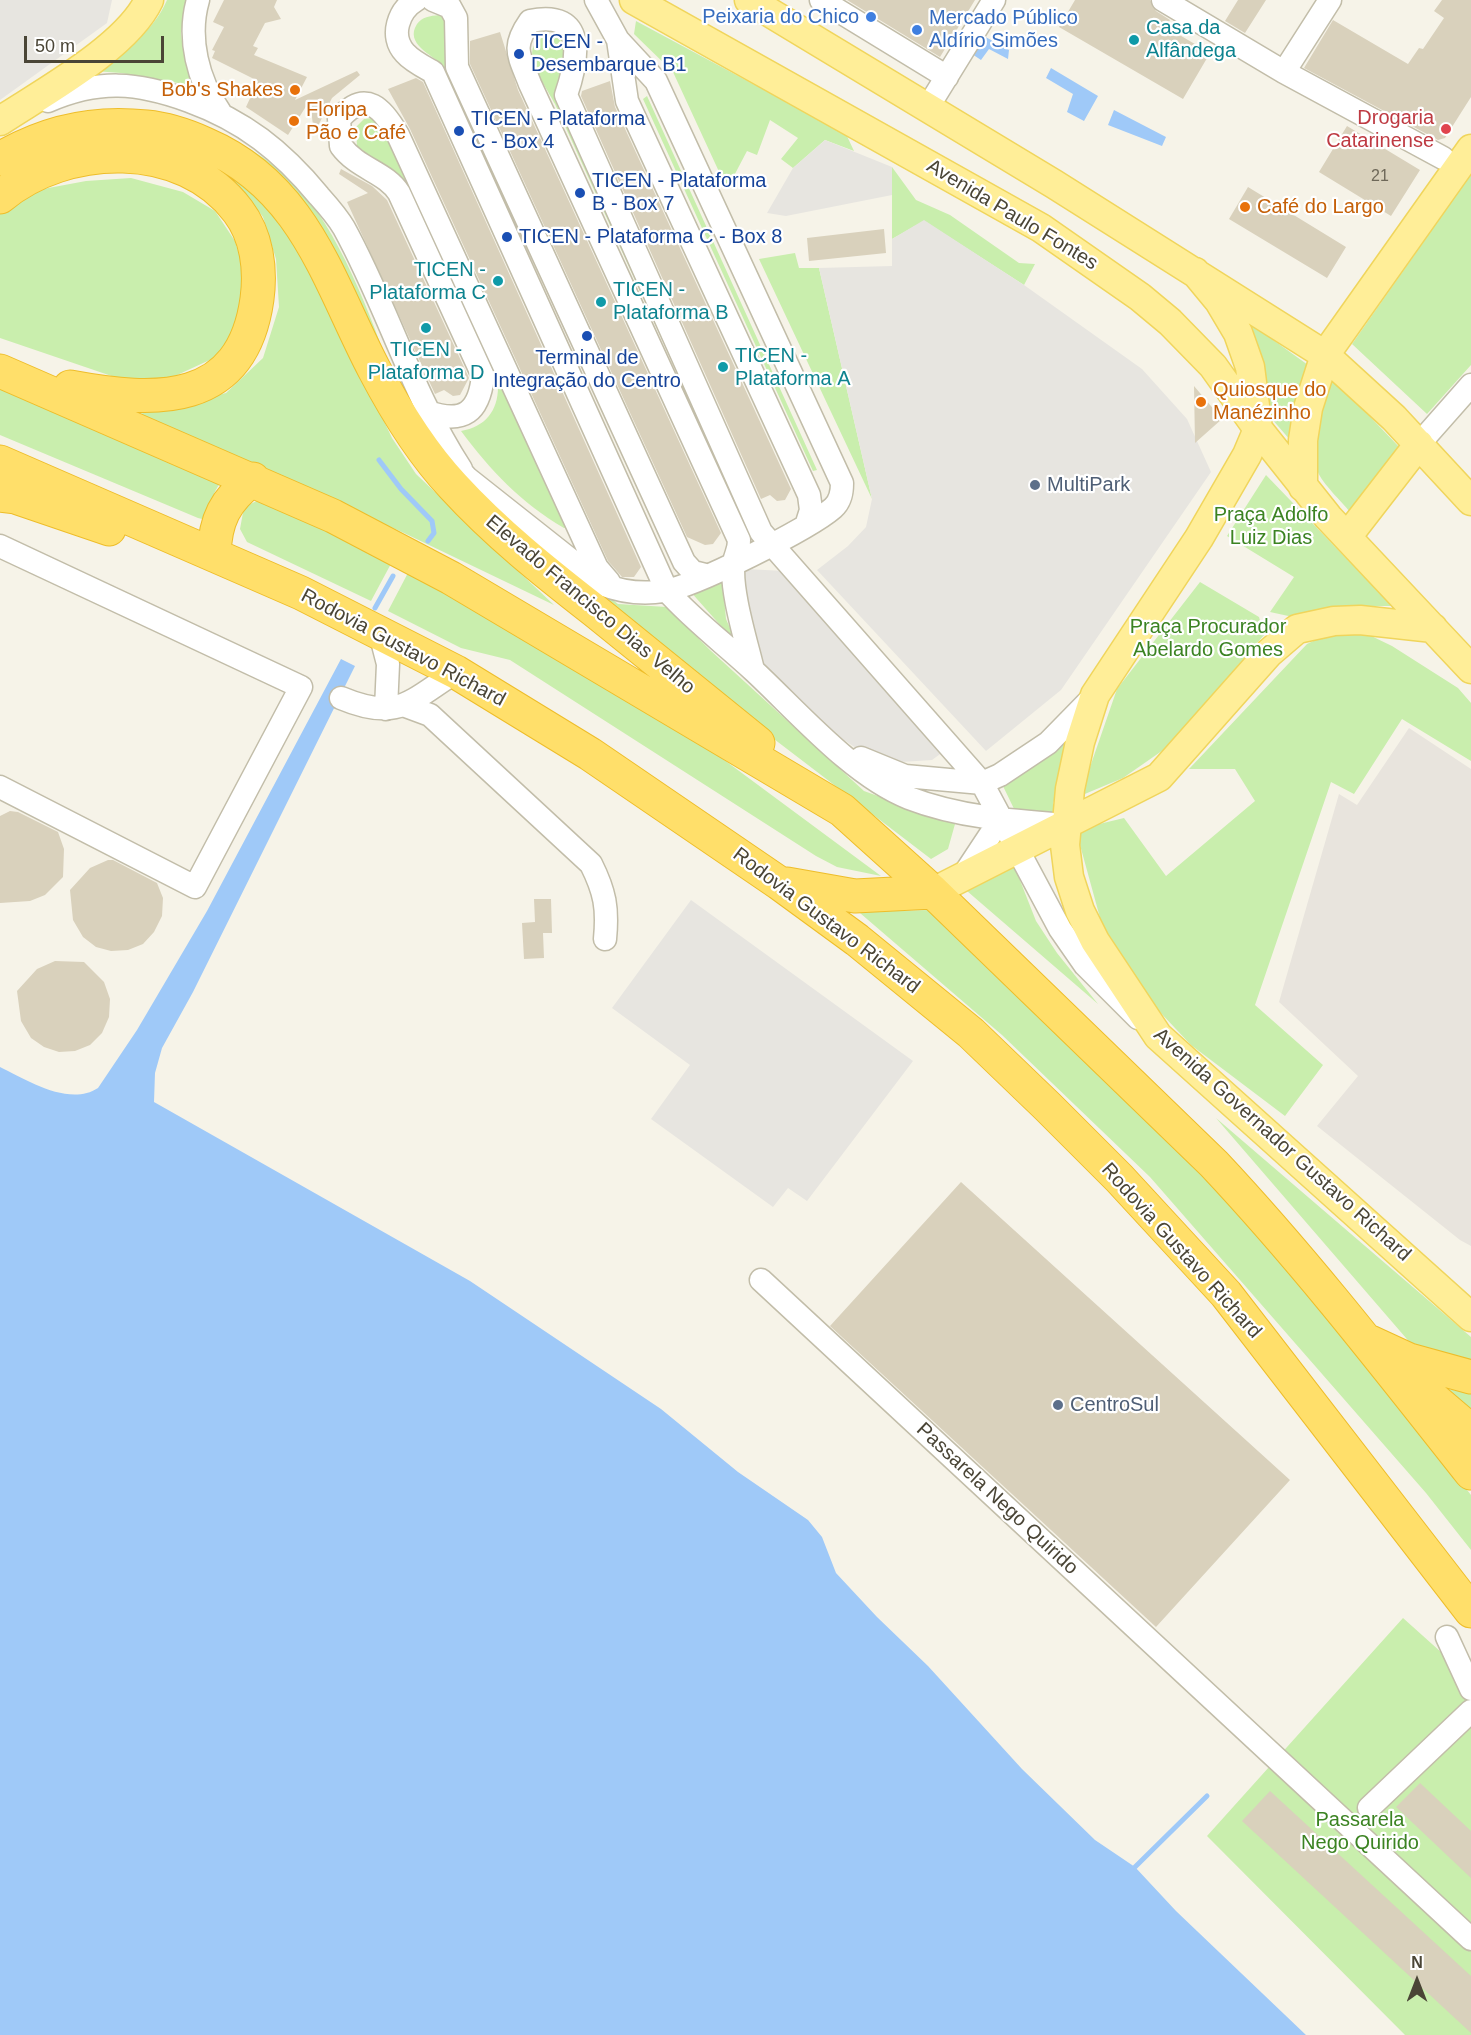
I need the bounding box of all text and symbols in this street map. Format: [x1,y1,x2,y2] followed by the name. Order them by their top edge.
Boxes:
[702,5,859,29] place label: Peixaria do Chico
[929,6,1078,53] place label: Mercado Público Aldírio Simões
[864,10,878,24] marker: Peixaria do Chico
[1146,16,1236,63] place label: Casa da Alfândega
[910,23,924,37] marker: Mercado Público Aldírio Simões
[27,24,166,62] scale bar
[531,30,687,77] place label: TICEN - Desembarque B1
[1127,33,1141,47] marker: Casa da Alfândega
[35,36,75,56] text: 50 m
[512,47,526,61] marker: TICEN - Desembarque B1
[161,78,283,102] place label: Bob's Shakes
[288,83,302,97] marker: Bob's Shakes
[306,98,406,145] place label: Floripa Pão e Café
[1326,106,1434,153] place label: Drogaria Catarinense
[471,107,645,154] place label: TICEN - Plataforma C - Box 4
[287,114,301,128] marker: Floripa Pão e Café
[1439,122,1453,136] marker: Drogaria Catarinense
[452,124,466,138] marker: TICEN - Plataforma C - Box 4
[922,154,1102,276] street label: Avenida Paulo Fontes
[1371,167,1389,187] house number: 21
[592,169,766,216] place label: TICEN - Plataforma B - Box 7
[573,186,587,200] marker: TICEN - Plataforma B - Box 7
[1257,195,1384,219] place label: Café do Largo
[1238,200,1252,214] marker: Café do Largo
[519,225,782,249] place label: TICEN - Plataforma C - Box 8
[500,230,514,244] marker: TICEN - Plataforma C - Box 8
[369,258,486,305] place label: TICEN - Plataforma C
[491,274,505,288] marker: TICEN - Plataforma C
[613,278,729,325] place label: TICEN - Plataforma B
[594,295,608,309] marker: TICEN - Plataforma B
[419,321,433,335] marker: TICEN - Plataforma D
[580,329,594,343] marker: Terminal de Integração do Centro
[368,338,484,385] place label: TICEN - Plataforma D
[735,344,851,391] place label: TICEN - Plataforma A
[493,346,681,393] place label: Terminal de Integração do Centro
[716,360,730,374] marker: TICEN - Plataforma A
[1213,378,1326,425] place label: Quiosque do Manézinho
[1194,395,1208,409] marker: Quiosque do Manézinho
[1047,473,1130,497] place label: MultiPark
[1028,478,1042,492] marker: MultiPark
[1214,503,1328,550] park label: Praça Adolfo Luiz Dias
[481,510,699,700] street label: Elevado Francisco Dias Velho
[297,584,509,712] street label: Rodovia Gustavo Richard
[1130,615,1286,662] park label: Praça Procurador Abelardo Gomes
[728,843,924,999] street label: Rodovia Gustavo Richard
[1149,1023,1415,1267] street label: Avenida Governador Gustavo Richard
[1096,1158,1266,1344] street label: Rodovia Gustavo Richard
[1070,1393,1159,1417] place label: CentroSul
[1051,1398,1065,1412] marker: CentroSul
[911,1418,1083,1580] street label: Passarela Nego Quirido
[1301,1808,1419,1855] park label: Passarela Nego Quirido
[1387,1951,1447,2011] north arrow
[1411,1954,1423,1971] text: N

